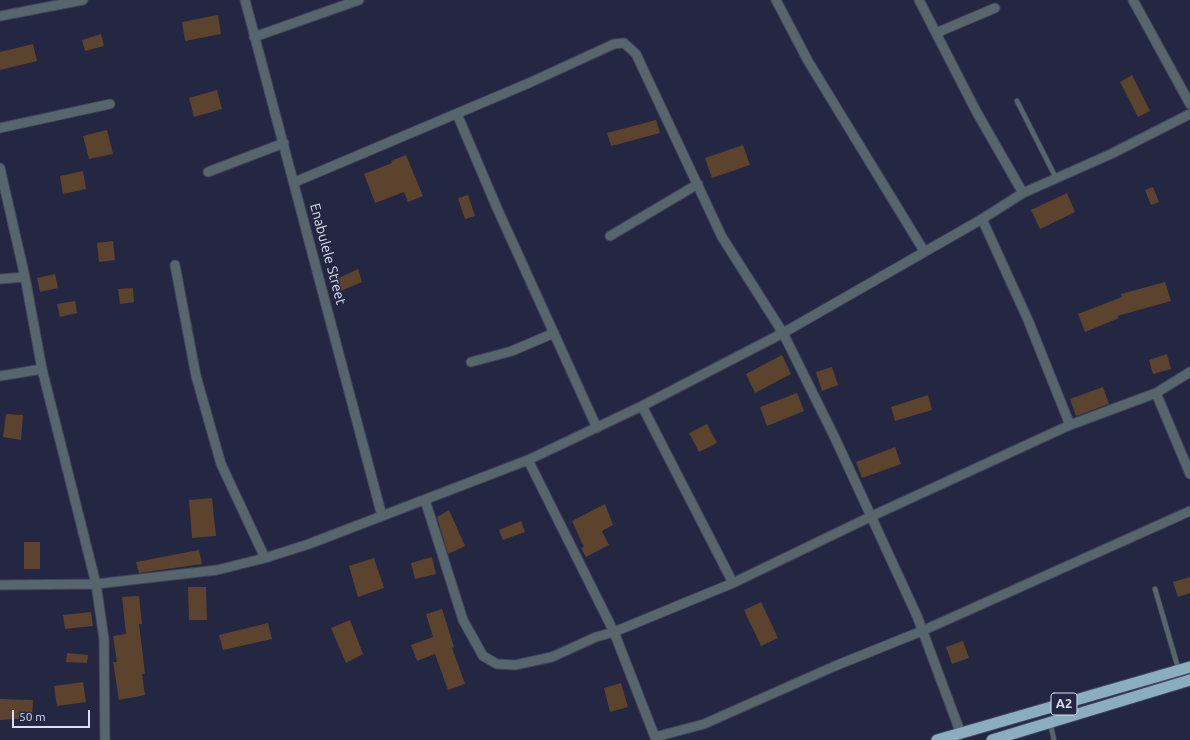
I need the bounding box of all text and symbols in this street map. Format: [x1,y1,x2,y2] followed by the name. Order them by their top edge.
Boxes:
[306,201,350,307] street label: Enabulele Street
[1051,693,1077,715] road number: A2
[14,702,92,728] scale bar
[19,710,46,723] text: 50 m

